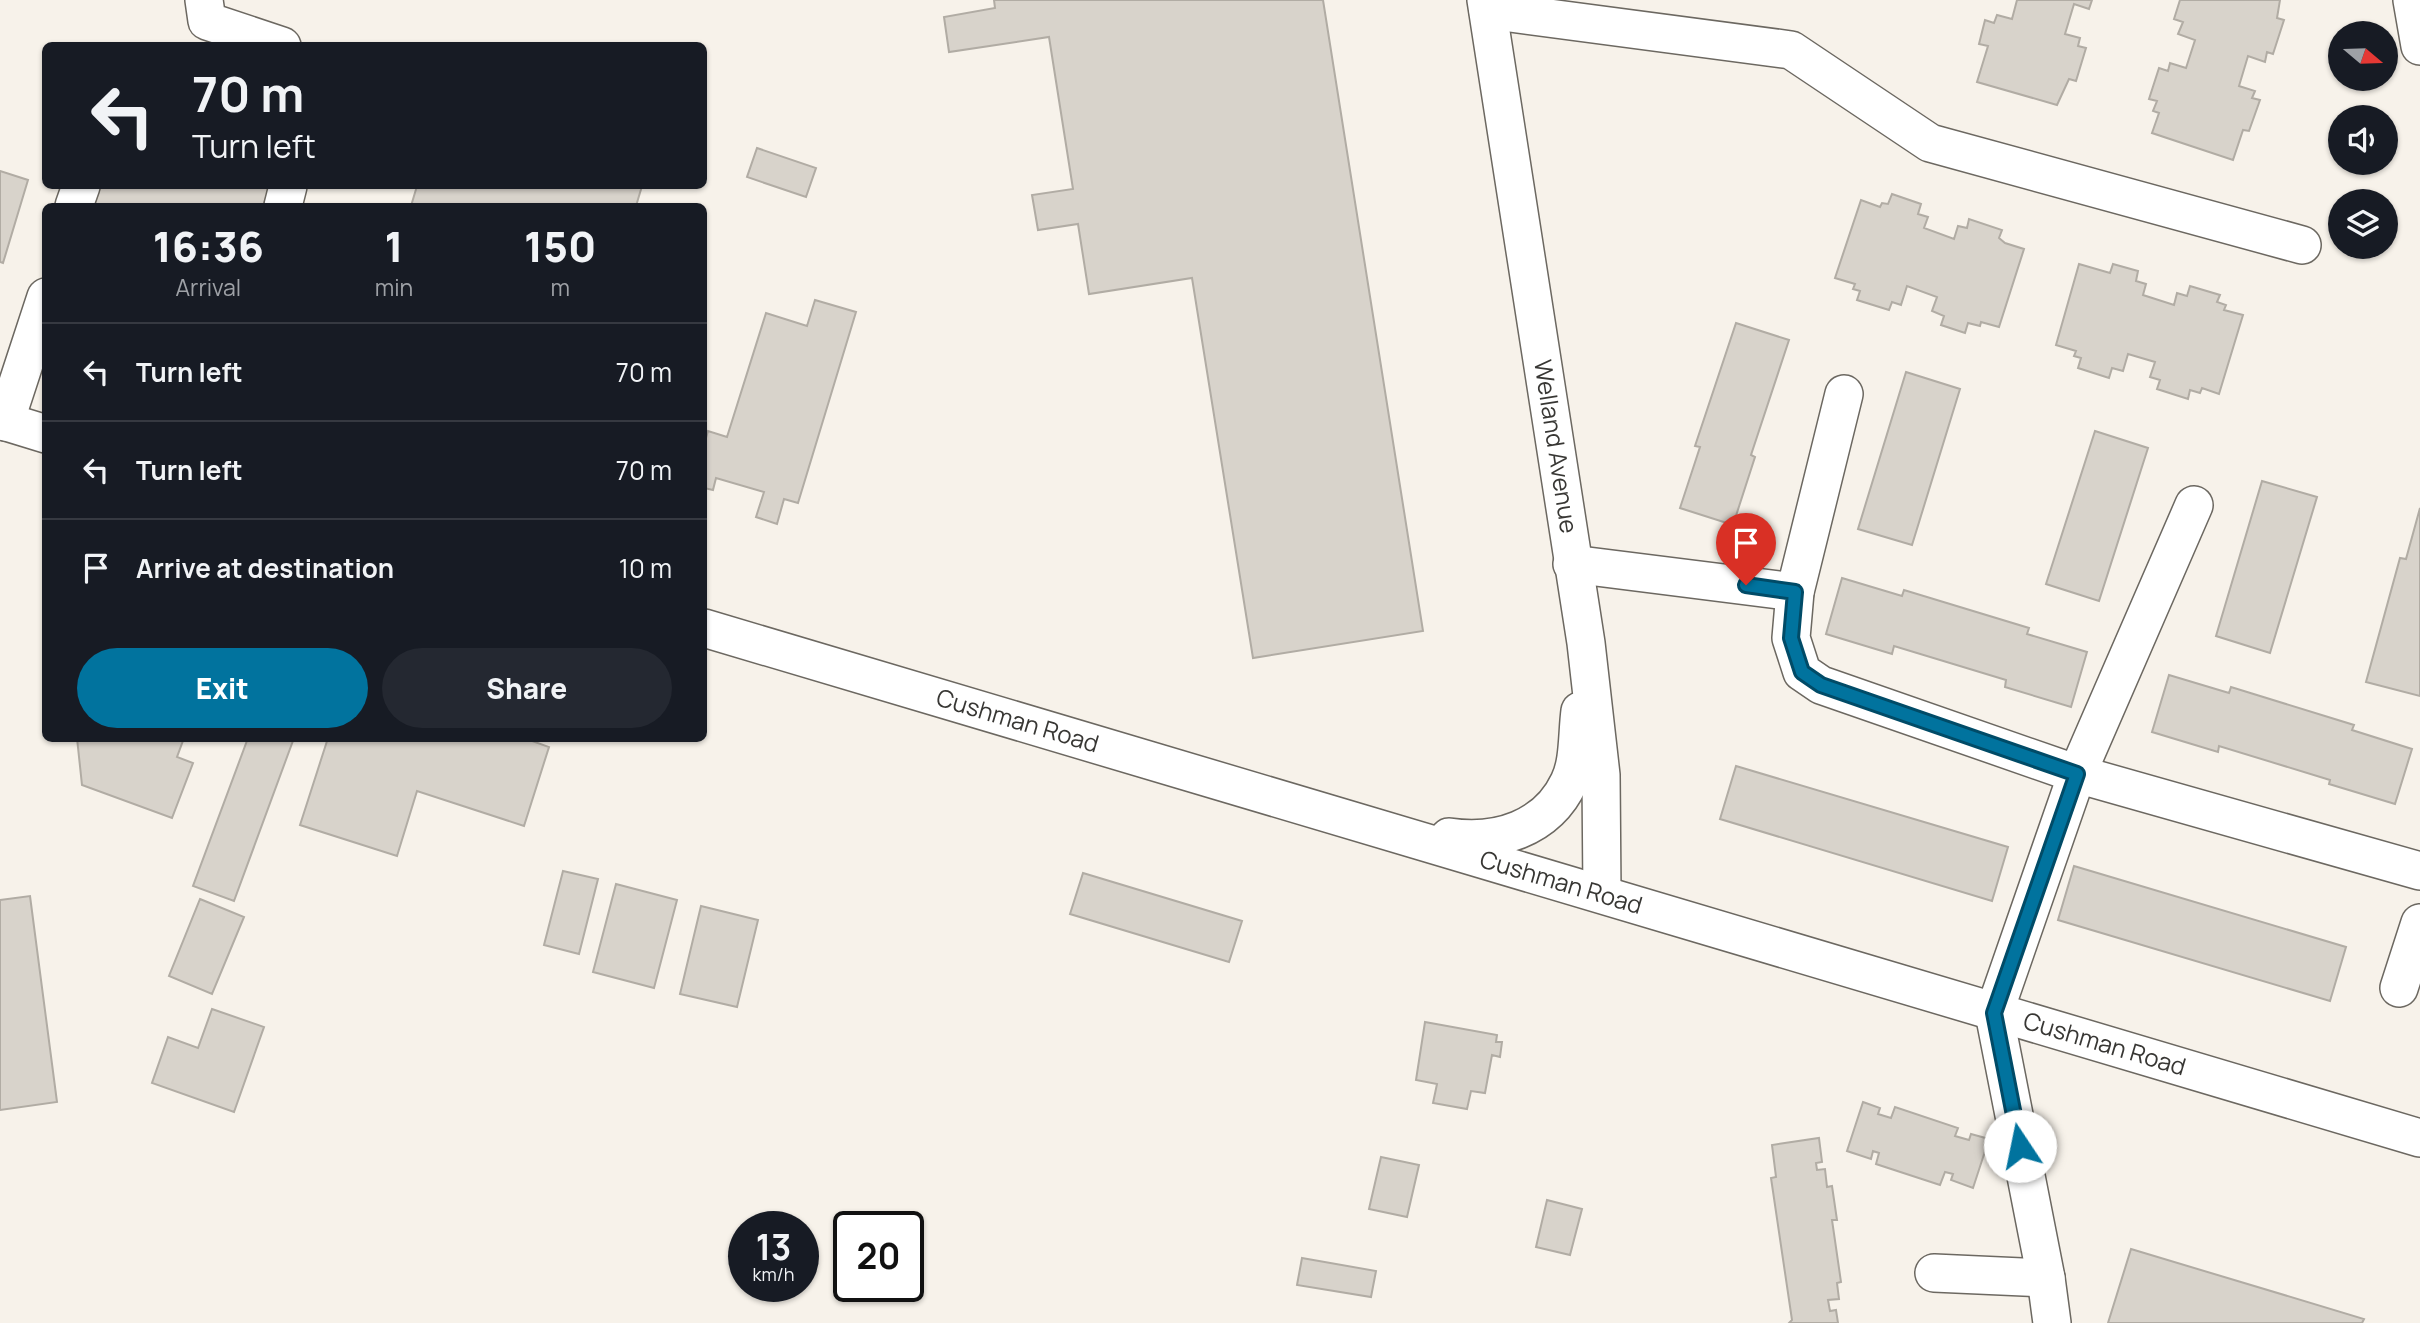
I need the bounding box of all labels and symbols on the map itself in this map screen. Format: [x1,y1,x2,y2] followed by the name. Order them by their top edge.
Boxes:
[2328,21,2398,91] north arrow
[1527,357,1587,535] street label: Welland Avenue
[1716,513,1776,585] pin
[933,680,1103,759] street label: Cushman Road
[1476,841,1647,921] street label: Cushman Road
[2020,1003,2190,1083] street label: Cushman Road
[1983,1109,2057,1183] position arrow
[833,1211,924,1302] speed limit sign: 20

